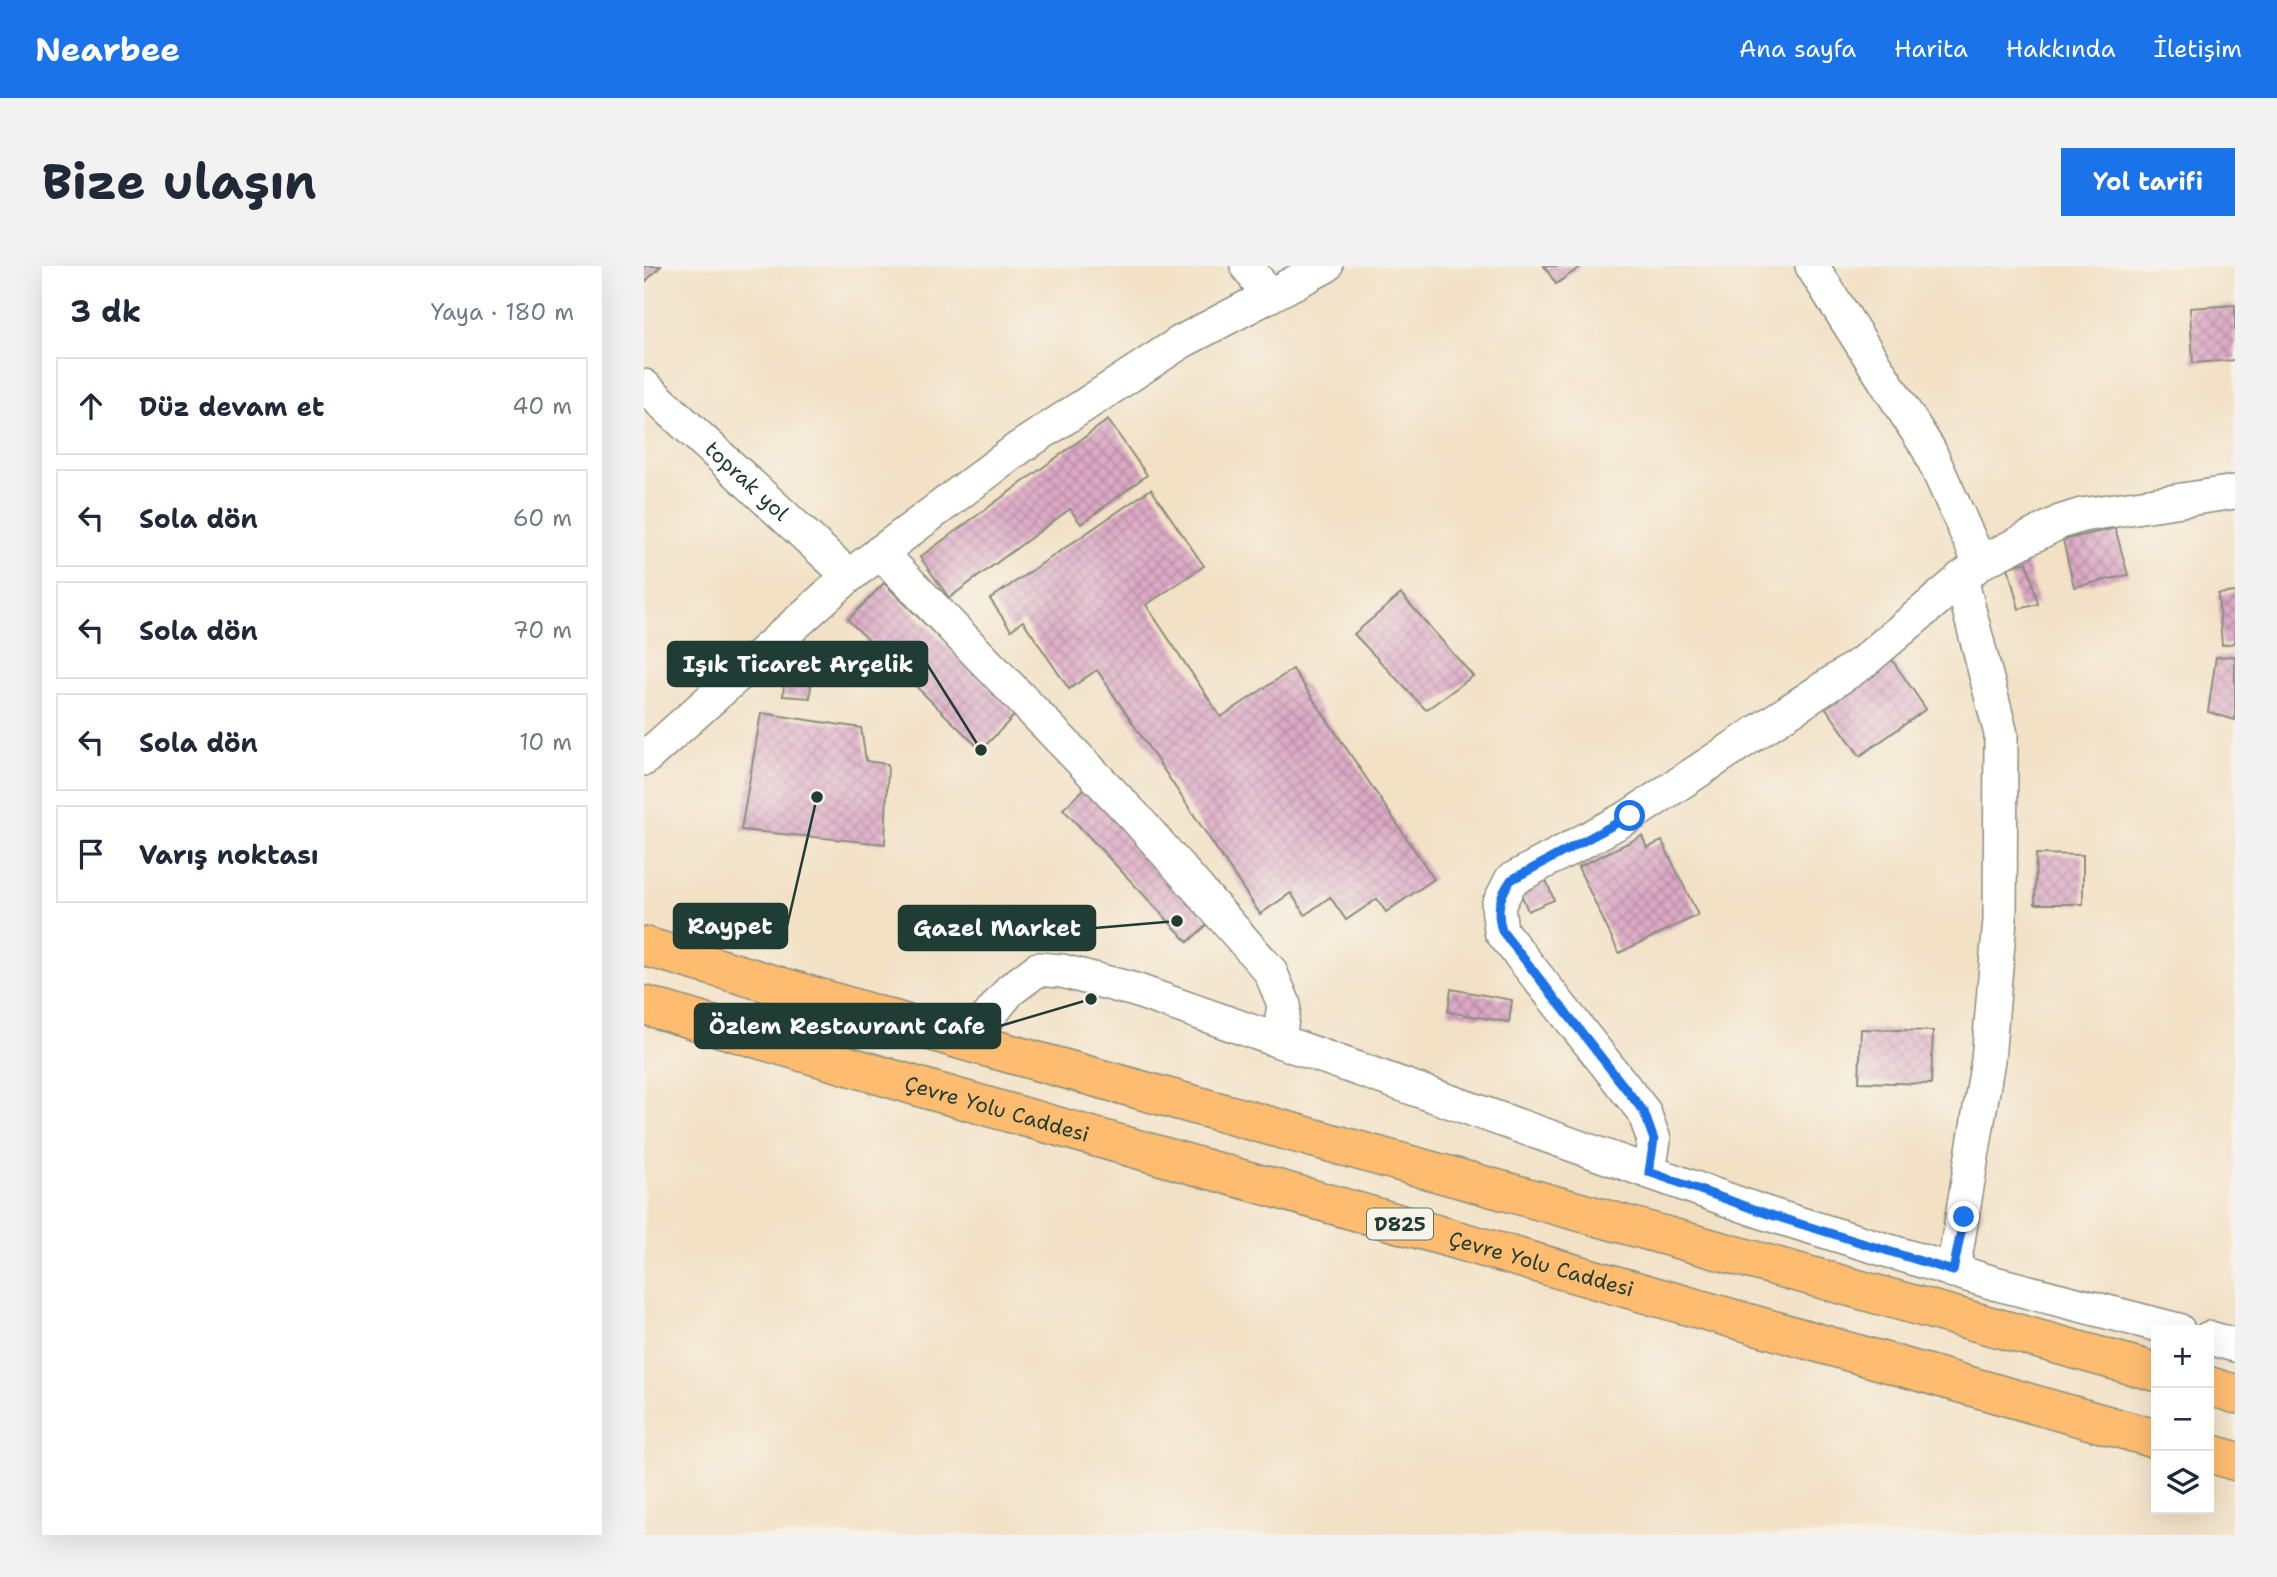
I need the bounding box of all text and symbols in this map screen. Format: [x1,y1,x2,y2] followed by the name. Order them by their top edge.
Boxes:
[35,27,180,72] text: Nearbee
[1739,33,1856,65] text: Ana sayfa
[1894,33,1968,65] text: Harita
[2006,33,2116,65] text: Hakkında
[2154,33,2242,65] text: İletişim
[2061,148,2235,216] button: Yol tarifi
[42,149,317,215] text: Bize ulaşın
[70,291,141,332] text: 3 dk
[431,297,574,327] text: Yaya · 180 m
[72,387,110,425] icon: ahead
[139,389,324,424] text: Düz devam et
[512,391,572,421] text: 40 m
[699,435,795,527] street label: toprak yol
[72,499,110,537] icon: left
[139,501,258,536] text: Sola dön
[513,503,572,533] text: 60 m
[72,611,110,649] icon: left
[139,613,258,648] text: Sola dön
[513,615,572,645] text: 70 m
[668,642,927,686] callout: Işık Ticaret Arçelik
[682,649,914,679] text: Işık Ticaret Arçelik
[72,723,110,761] icon: left
[139,725,258,760] text: Sola dön
[519,727,572,757] text: 10 m
[1614,800,1645,831] route start
[72,835,110,873] icon: arrive
[139,837,319,872] text: Varış noktası
[674,904,787,948] callout: Raypet
[899,906,1095,950] callout: Gazel Market
[688,911,772,941] text: Raypet
[913,913,1081,943] text: Gazel Market
[695,1004,1000,1048] callout: Özlem Restaurant Cafe
[709,1011,985,1041] text: Özlem Restaurant Cafe
[901,1069,1093,1149] street label: Çevre Yolu Caddesi
[1948,1201,1979,1232] route end
[1367,1208,1433,1240] road number: D825
[1446,1225,1637,1304] street label: Çevre Yolu Caddesi
[2151,1325,2214,1514] map controls
[2151,1325,2214,1388] button: +
[2151,1388,2214,1451] button: −
[2151,1451,2214,1514] button: layers

